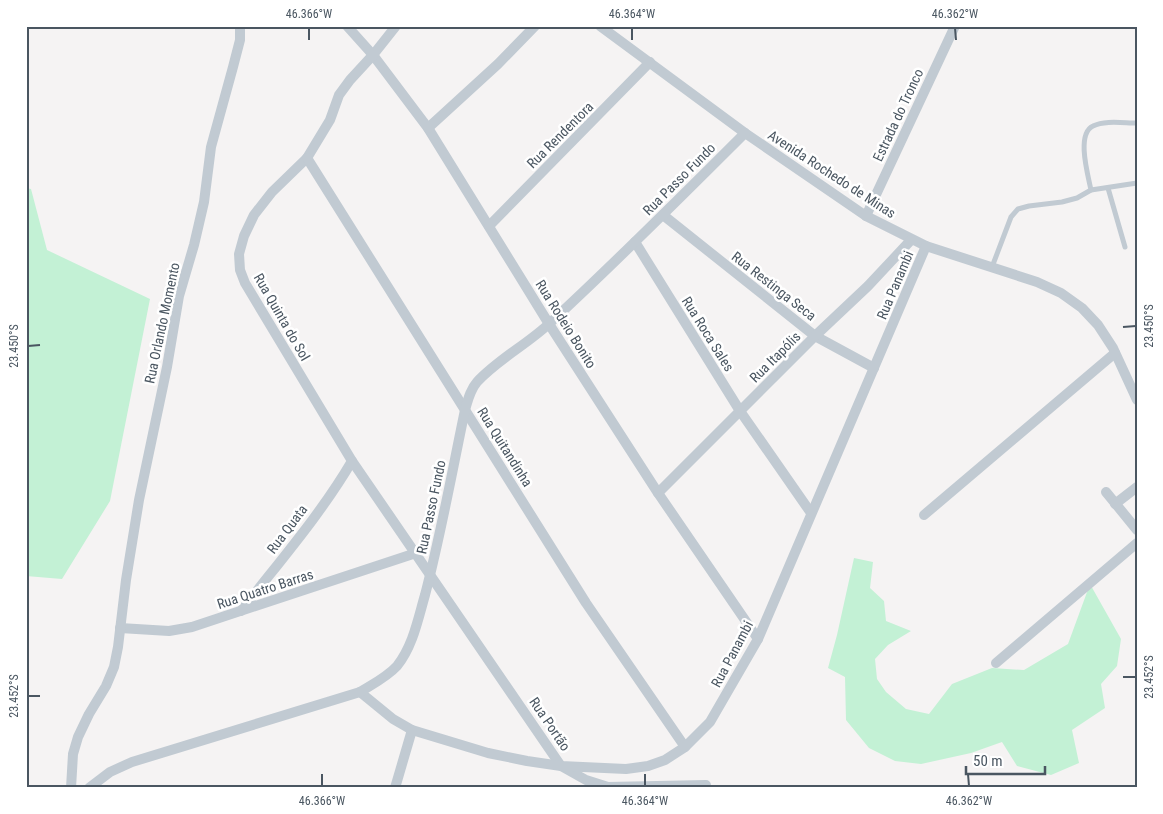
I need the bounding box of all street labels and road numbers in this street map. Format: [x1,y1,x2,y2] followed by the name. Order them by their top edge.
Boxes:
[870,66,926,164] street label: Estrada do Tronco
[524,99,596,171] street label: Rua Rendentora
[765,127,899,221] street label: Avenida Rochedo de Minas
[640,140,718,218] street label: Rua Passo Fundo
[729,248,819,324] street label: Rua Restinga Seca
[873,248,917,322] street label: Rua Panambi
[141,261,183,385] street label: Rua Orlando Momento
[251,271,313,363] street label: Rua Quinta do Sol
[532,277,600,371] street label: Rua Rodeio Bonito
[679,294,737,374] street label: Rua Roca Sales
[746,328,804,386] street label: Rua Itapólis
[474,404,536,490] street label: Rua Quitandinha
[413,459,449,555] street label: Rua Passo Fundo
[264,501,310,557] street label: Rua Quata
[215,566,315,612] street label: Rua Quatro Barras
[708,618,756,690] street label: Rua Panambi
[526,694,574,754] street label: Rua Portão

